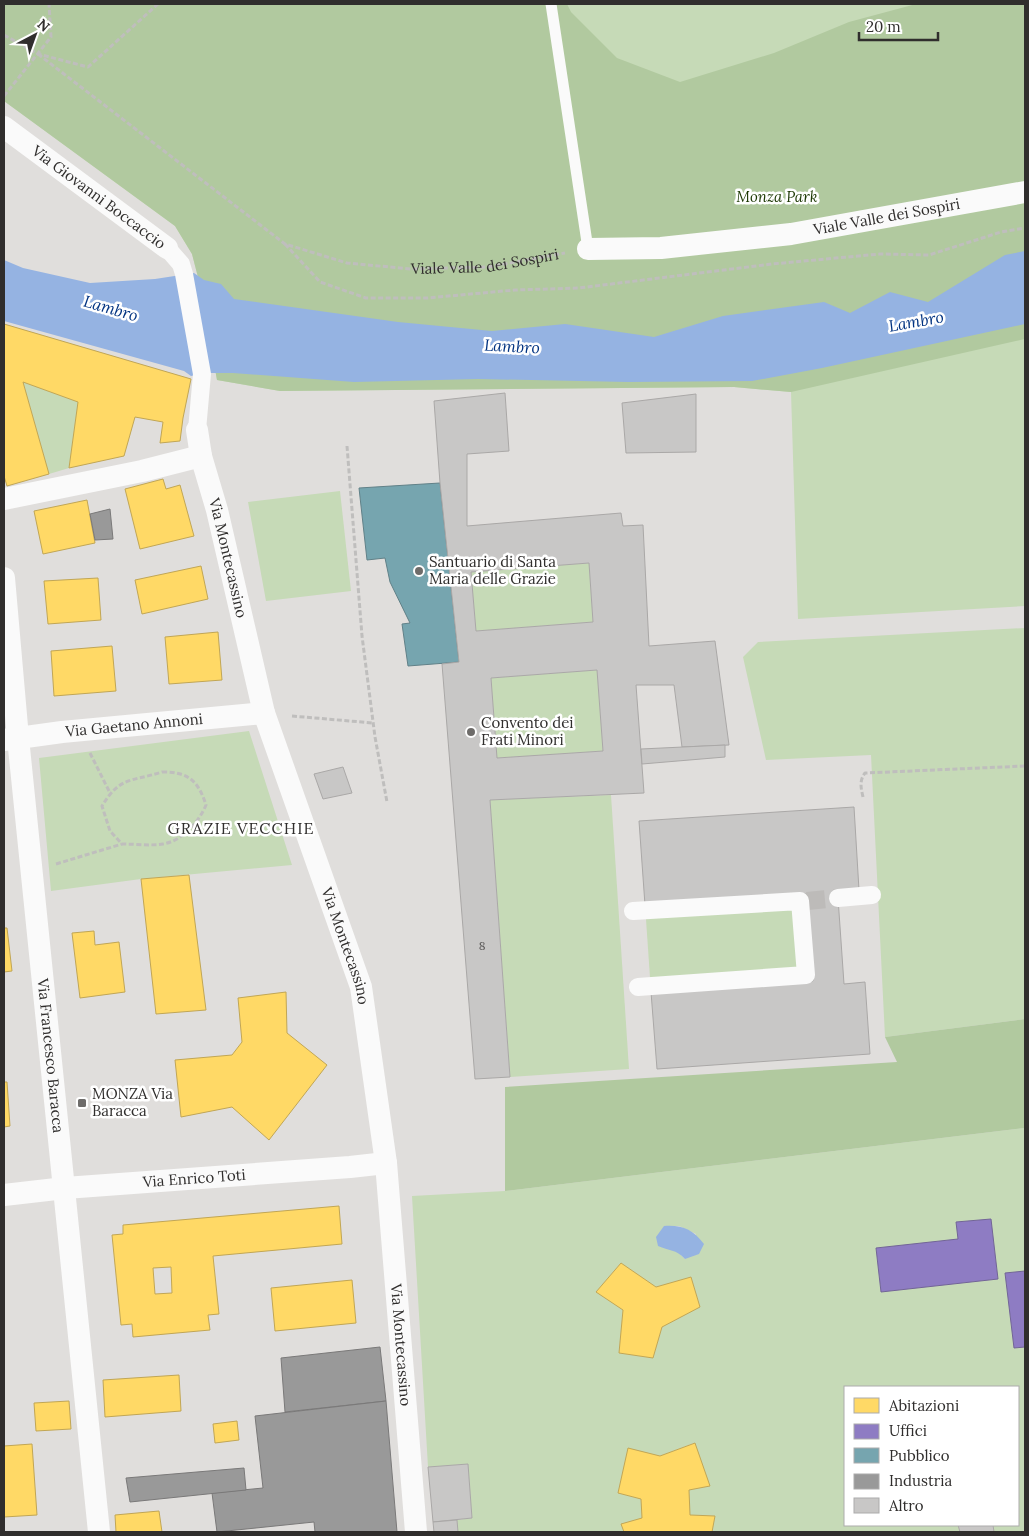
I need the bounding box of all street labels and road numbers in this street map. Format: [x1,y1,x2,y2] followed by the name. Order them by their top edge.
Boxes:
[28,140,170,253] street label: Via Giovanni Boccaccio
[811,194,961,239] street label: Viale Valle dei Sospiri
[410,244,560,278] street label: Viale Valle dei Sospiri
[205,495,252,620] street label: Via Montecassino
[64,709,204,741] street label: Via Gaetano Annoni
[317,884,373,1006] street label: Via Montecassino
[33,976,68,1134] street label: Via Francesco Baracca
[141,1165,246,1191] street label: Via Enrico Toti
[387,1282,416,1407] street label: Via Montecassino

